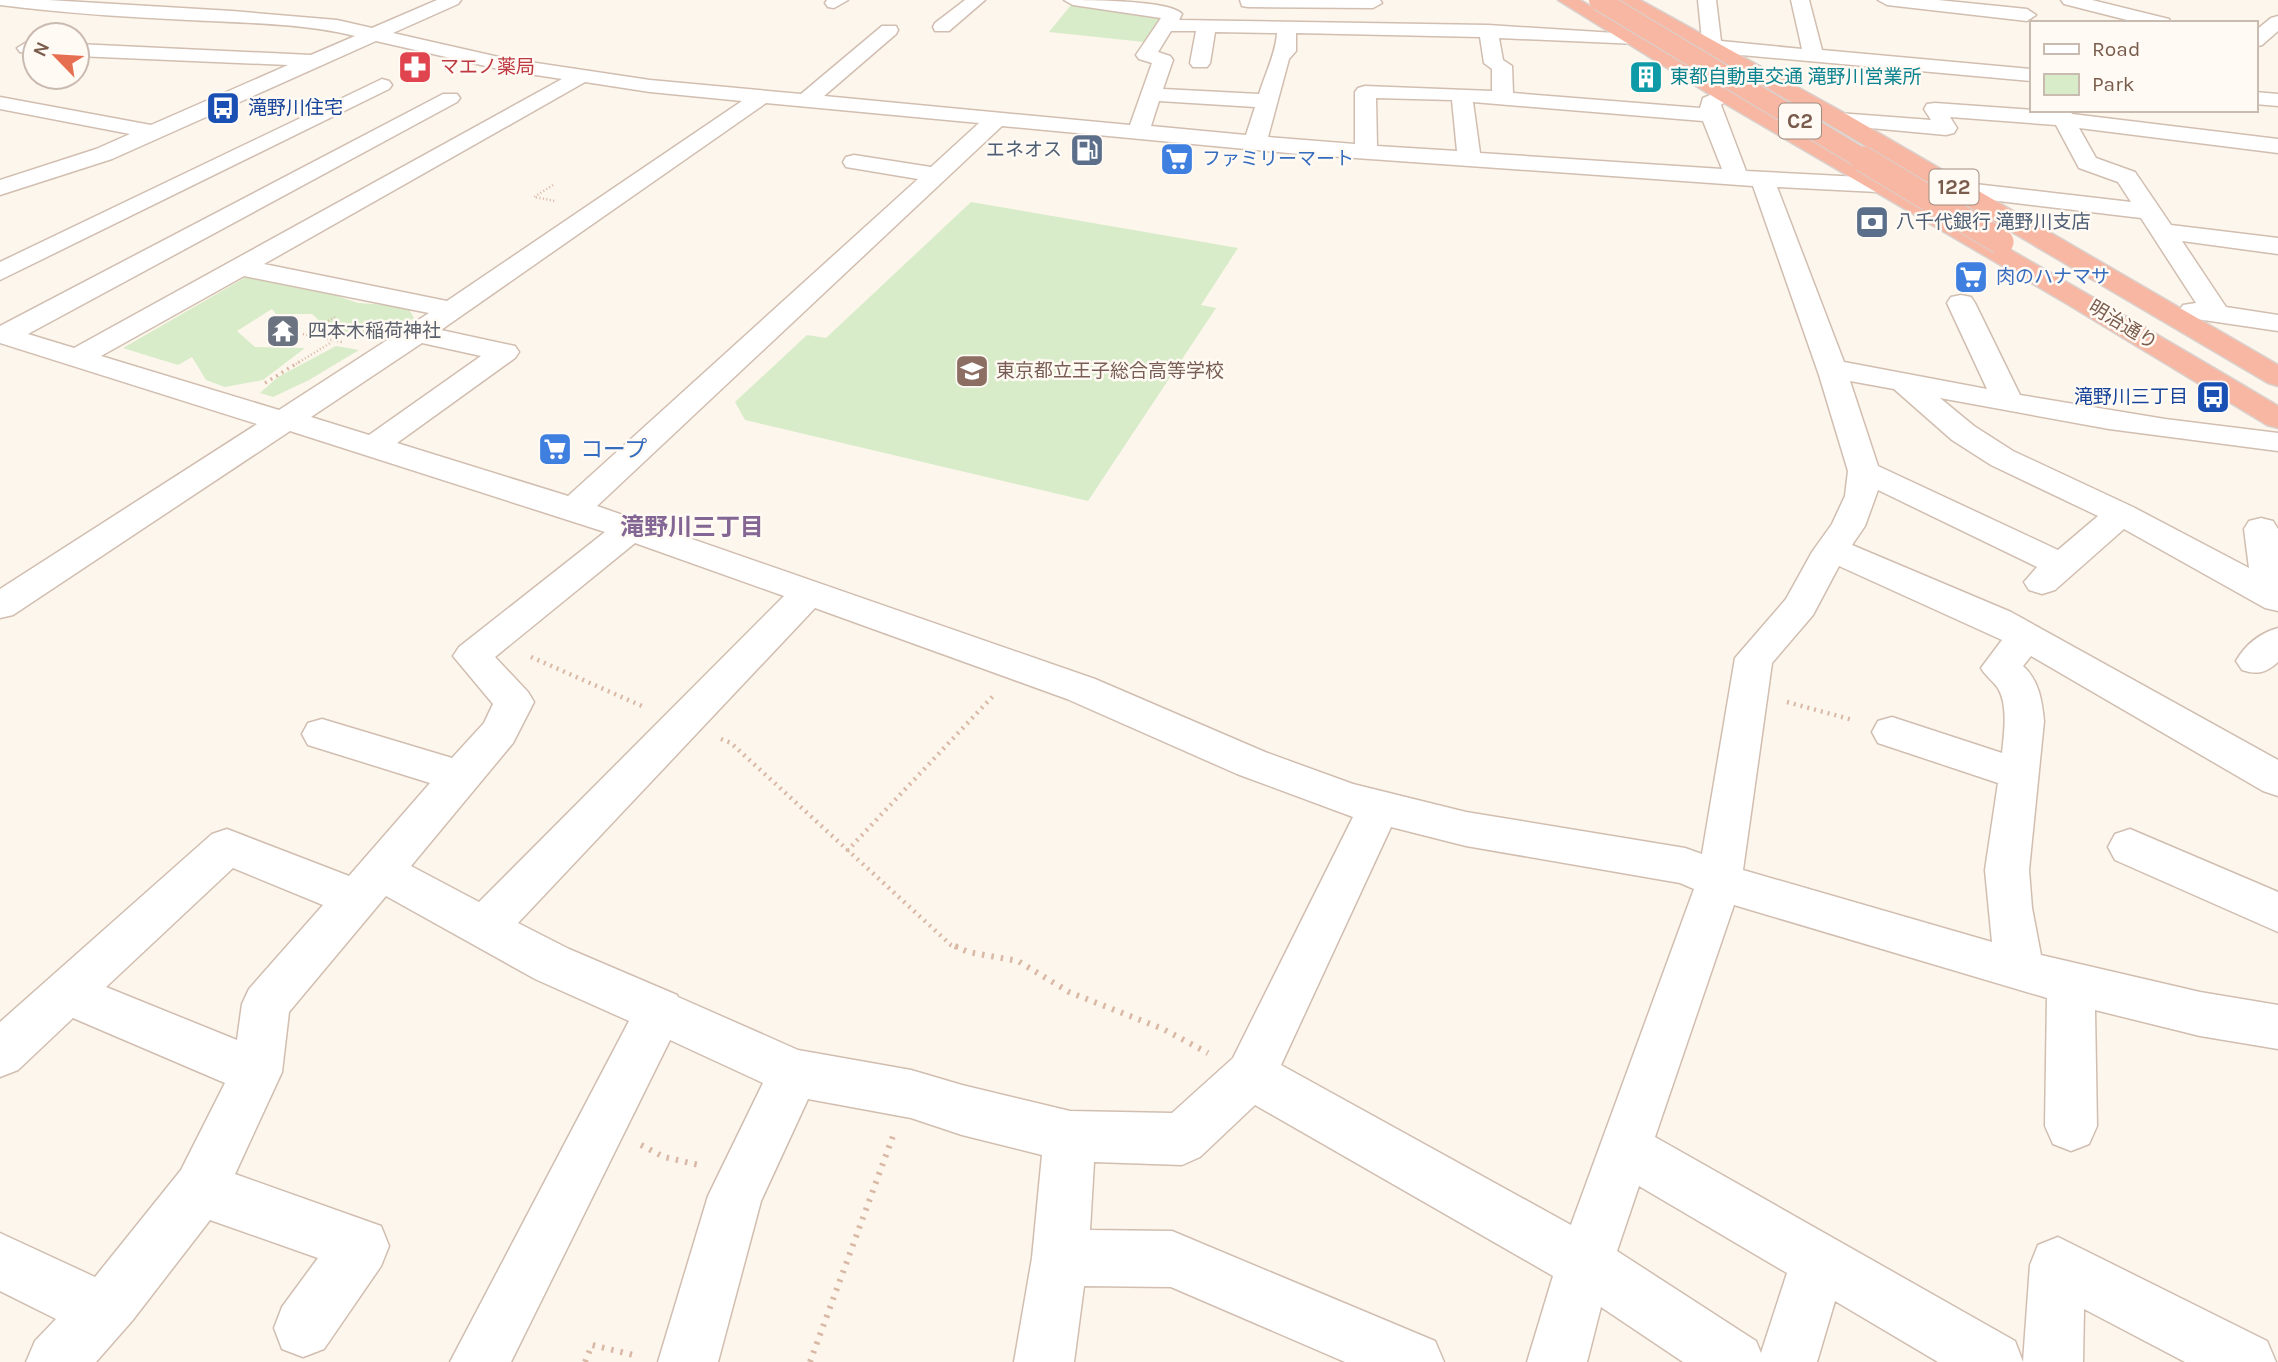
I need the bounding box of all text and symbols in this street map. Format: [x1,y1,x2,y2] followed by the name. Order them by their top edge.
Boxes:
[21,21,91,91] north arrow
[2030,21,2257,112] legend
[2092,37,2140,61] text: Road
[29,38,54,60] text: N
[396,48,434,86] pharmacy icon: マエノ薬局
[440,56,535,78] place label: マエノ薬局
[1627,58,1665,96] building icon: 東都自動車交通 滝野川営業所
[1670,66,1922,88] place label: 東都自動車交通 滝野川営業所
[2092,72,2135,96] text: Park
[204,89,242,127] bus stop icon: 滝野川住宅
[248,97,343,119] place label: 滝野川住宅
[1779,104,1821,138] road number: C2
[1068,131,1106,169] fuel station icon: エネオス
[986,139,1062,161] place label: エネオス
[1158,140,1196,178] supermarket icon: ファミリーマート
[1202,148,1354,170] place label: ファミリーマート
[1930,170,1979,204] road number: 122
[1853,203,1891,241] bank icon: 八千代銀行 滝野川支店
[1896,211,2091,233] place label: 八千代銀行 滝野川支店
[1952,258,1990,296] supermarket icon: 肉のハナマサ
[1996,266,2110,288] place label: 肉のハナマサ
[2085,296,2161,354] street label: 明治通り
[264,312,302,350] temple icon: 四本木稲荷神社
[308,320,441,342] place label: 四本木稲荷神社
[953,352,991,390] school or university icon: 東京都立王子総合高等学校
[996,360,1224,382] place label: 東京都立王子総合高等学校
[2194,378,2232,416] bus stop icon: 滝野川三丁目
[2074,386,2188,408] place label: 滝野川三丁目
[536,430,574,468] supermarket icon: コープ
[580,436,648,463] place label: コープ
[620,513,764,541] district label: 滝野川三丁目

